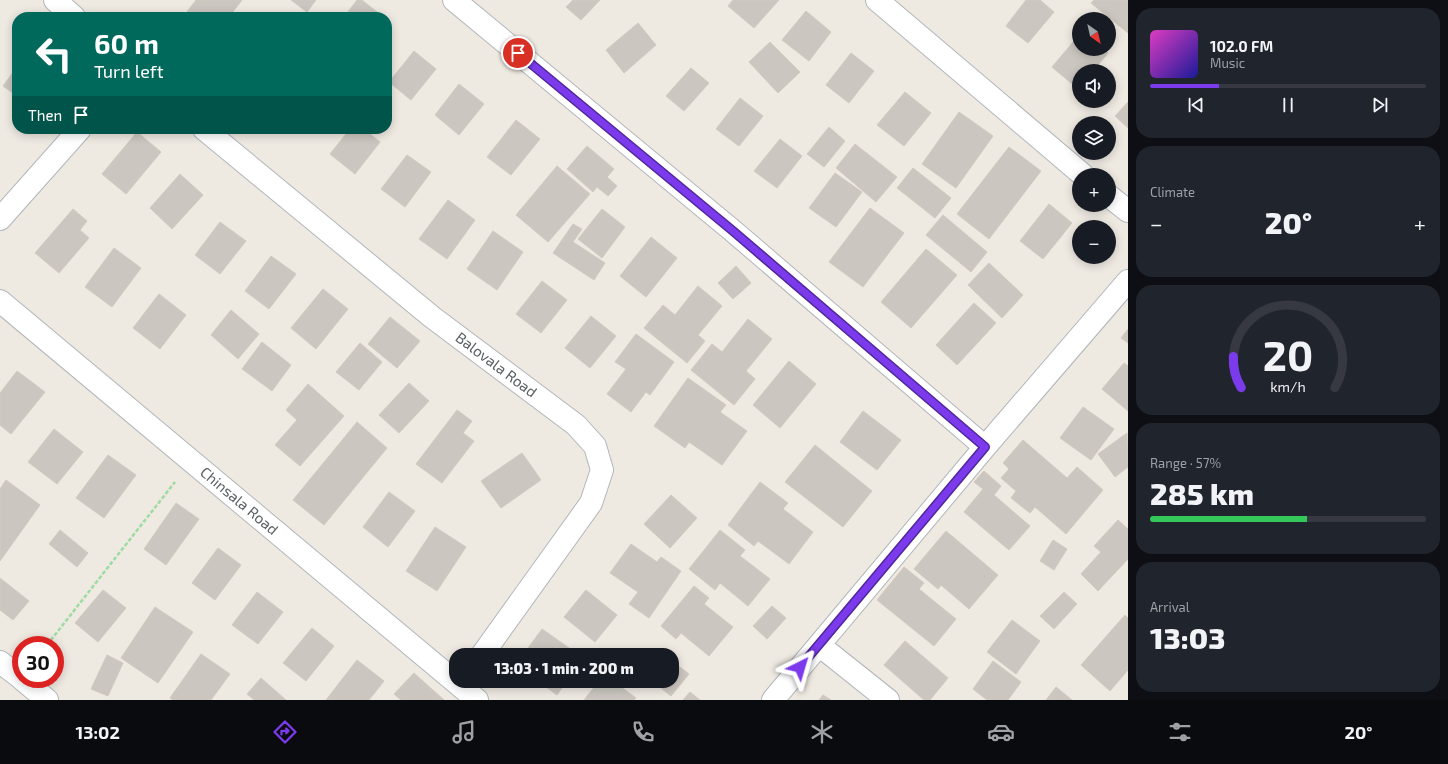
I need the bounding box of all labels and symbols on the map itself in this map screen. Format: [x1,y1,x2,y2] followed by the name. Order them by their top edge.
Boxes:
[1072,12,1116,56] north arrow
[501,36,535,70] pin
[452,328,541,401] street label: Balovala Road
[197,462,282,538] street label: Chinsala Road
[12,636,64,688] speed limit sign: 30
[779,646,821,688] position arrow

